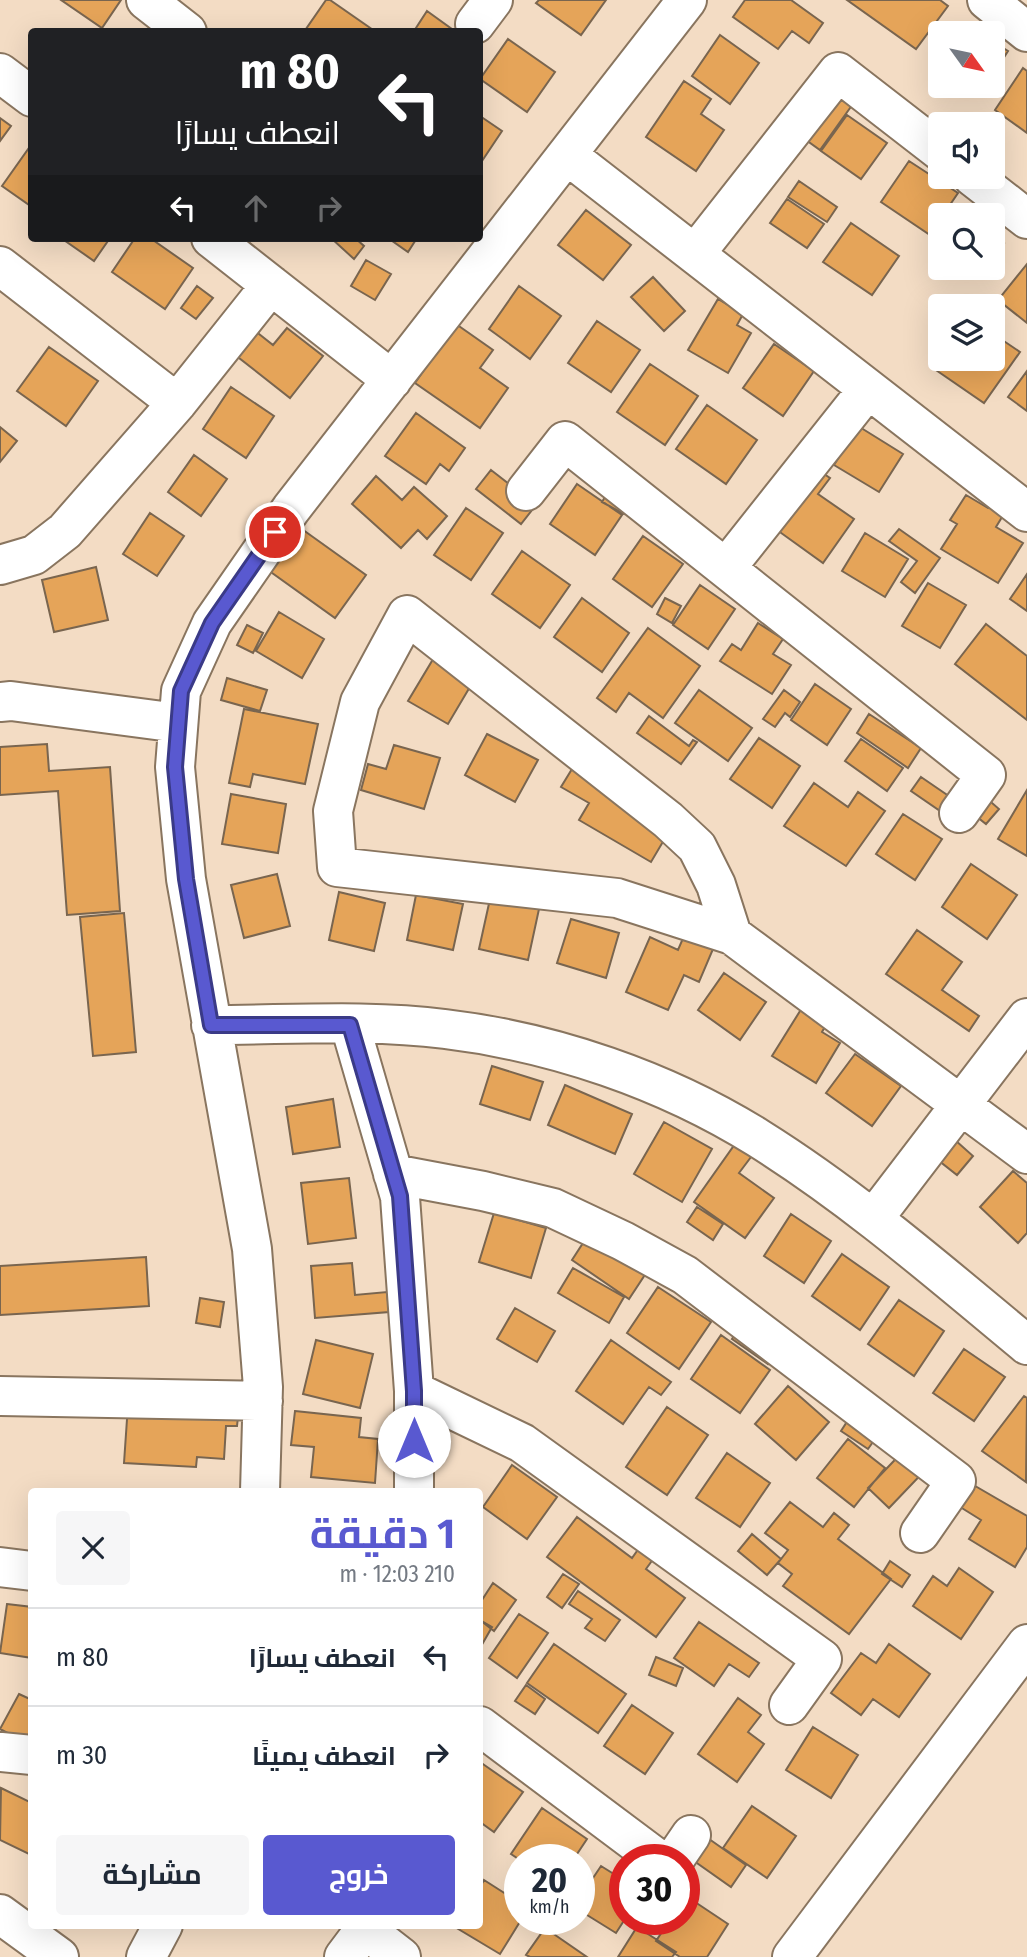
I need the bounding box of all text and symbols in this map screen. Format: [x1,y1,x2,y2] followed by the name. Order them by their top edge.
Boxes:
[928,21,1004,98] north arrow
[928,21,1005,371] map controls
[240,42,340,101] text: 80 m
[364,56,455,147] icon: left
[928,112,1005,189] button: sound
[175,114,340,152] text: انعطف يسارًا
[164,189,202,227] icon: left
[237,189,275,227] icon: ahead
[310,189,348,227] icon: right
[928,203,1005,280] button: search
[928,294,1005,371] button: layers
[245,502,305,562] pin
[256,513,294,551] icon: arrive
[377,1404,451,1478] position arrow
[310,1509,455,1559] text: 1 دقيقة
[56,1511,130,1585] button: close
[340,1560,455,1588] text: 210 m · 12:03
[417,1638,455,1676] icon: left
[56,1642,109,1673] text: 80 m
[249,1643,396,1674] text: انعطف يسارًا
[417,1736,455,1774] icon: right
[56,1740,107,1771] text: 30 m
[252,1741,396,1772] text: انعطف يمينًا
[56,1835,249,1915] button: مشاركة
[263,1835,455,1915] button: خروج
[609,1844,700,1935] speed limit sign: 30
[532,1859,567,1901] text: 20
[529,1896,570,1918] text: km/h

